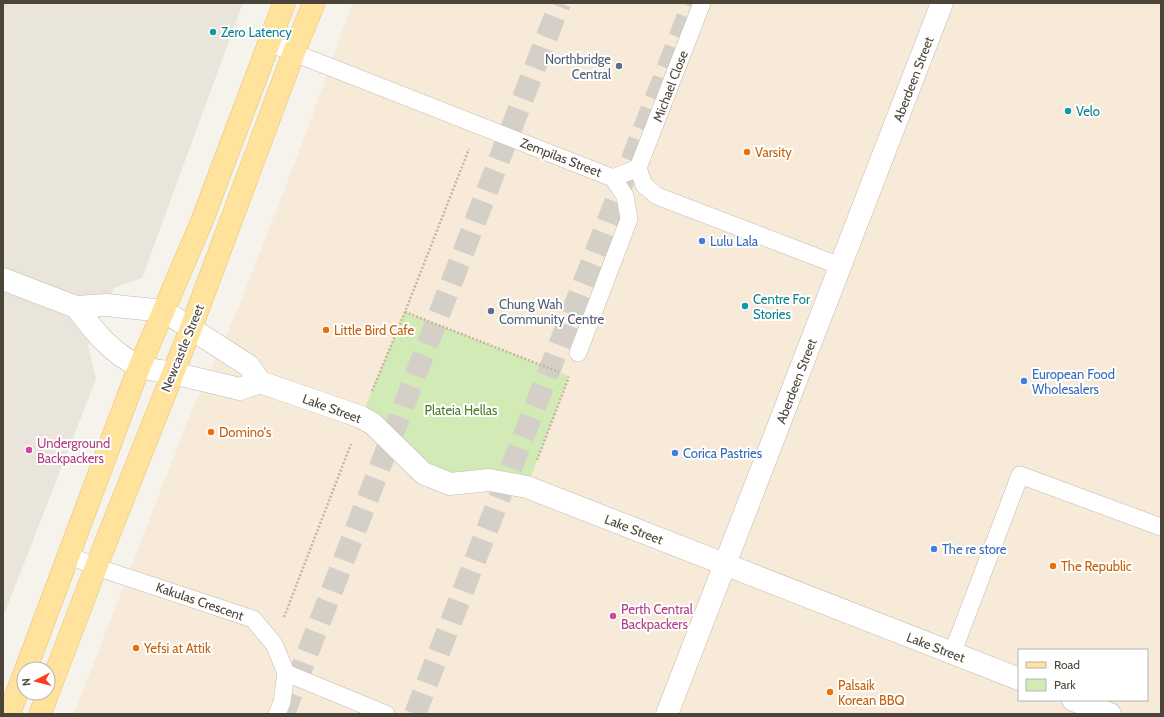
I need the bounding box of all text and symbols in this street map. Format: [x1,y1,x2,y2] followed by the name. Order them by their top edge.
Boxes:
[221,24,292,40] place label: Zero Latency
[208,27,218,37] marker: Zero Latency
[889,34,937,124] street label: Aberdeen Street
[649,48,691,124] street label: Michael Close
[545,51,611,82] place label: Northbridge Central
[614,61,624,71] marker: Northbridge Central
[1076,103,1100,119] place label: Velo
[1063,106,1073,116] marker: Velo
[518,134,605,180] street label: Zempilas Street
[755,144,792,160] place label: Varsity
[742,147,752,157] marker: Varsity
[710,233,759,249] place label: Lulu Lala
[697,236,707,246] marker: Lulu Lala
[753,291,811,322] place label: Centre For Stories
[499,296,604,327] place label: Chung Wah Community Centre
[157,301,207,394] street label: Newcastle Street
[740,301,750,311] marker: Centre For Stories
[486,306,496,316] marker: Chung Wah Community Centre
[334,322,414,338] place label: Little Bird Cafe
[321,325,331,335] marker: Little Bird Cafe
[772,336,820,426] street label: Aberdeen Street
[1032,366,1115,397] place label: European Food Wholesalers
[1019,376,1029,386] marker: European Food Wholesalers
[300,390,364,426] street label: Lake Street
[425,402,498,418] park label: Plateia Hellas
[219,424,272,440] place label: Domino's
[206,427,216,437] marker: Domino's
[37,435,110,466] place label: Underground Backpackers
[24,445,34,455] marker: Underground Backpackers
[683,445,763,461] place label: Corica Pastries
[670,448,680,458] marker: Corica Pastries
[603,511,666,548] street label: Lake Street
[942,541,1007,557] place label: The re store
[929,544,939,554] marker: The re store
[1061,558,1132,574] place label: The Republic
[1048,561,1058,571] marker: The Republic
[154,578,247,624] street label: Kakulas Crescent
[621,601,693,632] place label: Perth Central Backpackers
[608,611,618,621] marker: Perth Central Backpackers
[905,629,968,666] street label: Lake Street
[143,640,211,656] place label: Yefsi at Attik
[131,643,141,653] marker: Yefsi at Attik
[1018,649,1148,701] legend
[1054,657,1080,672] text: Road
[16,661,56,701] north arrow
[838,677,905,708] place label: Palsaik Korean BBQ
[1054,677,1076,692] text: Park
[19,678,33,687] text: N
[825,687,835,697] marker: Palsaik Korean BBQ

